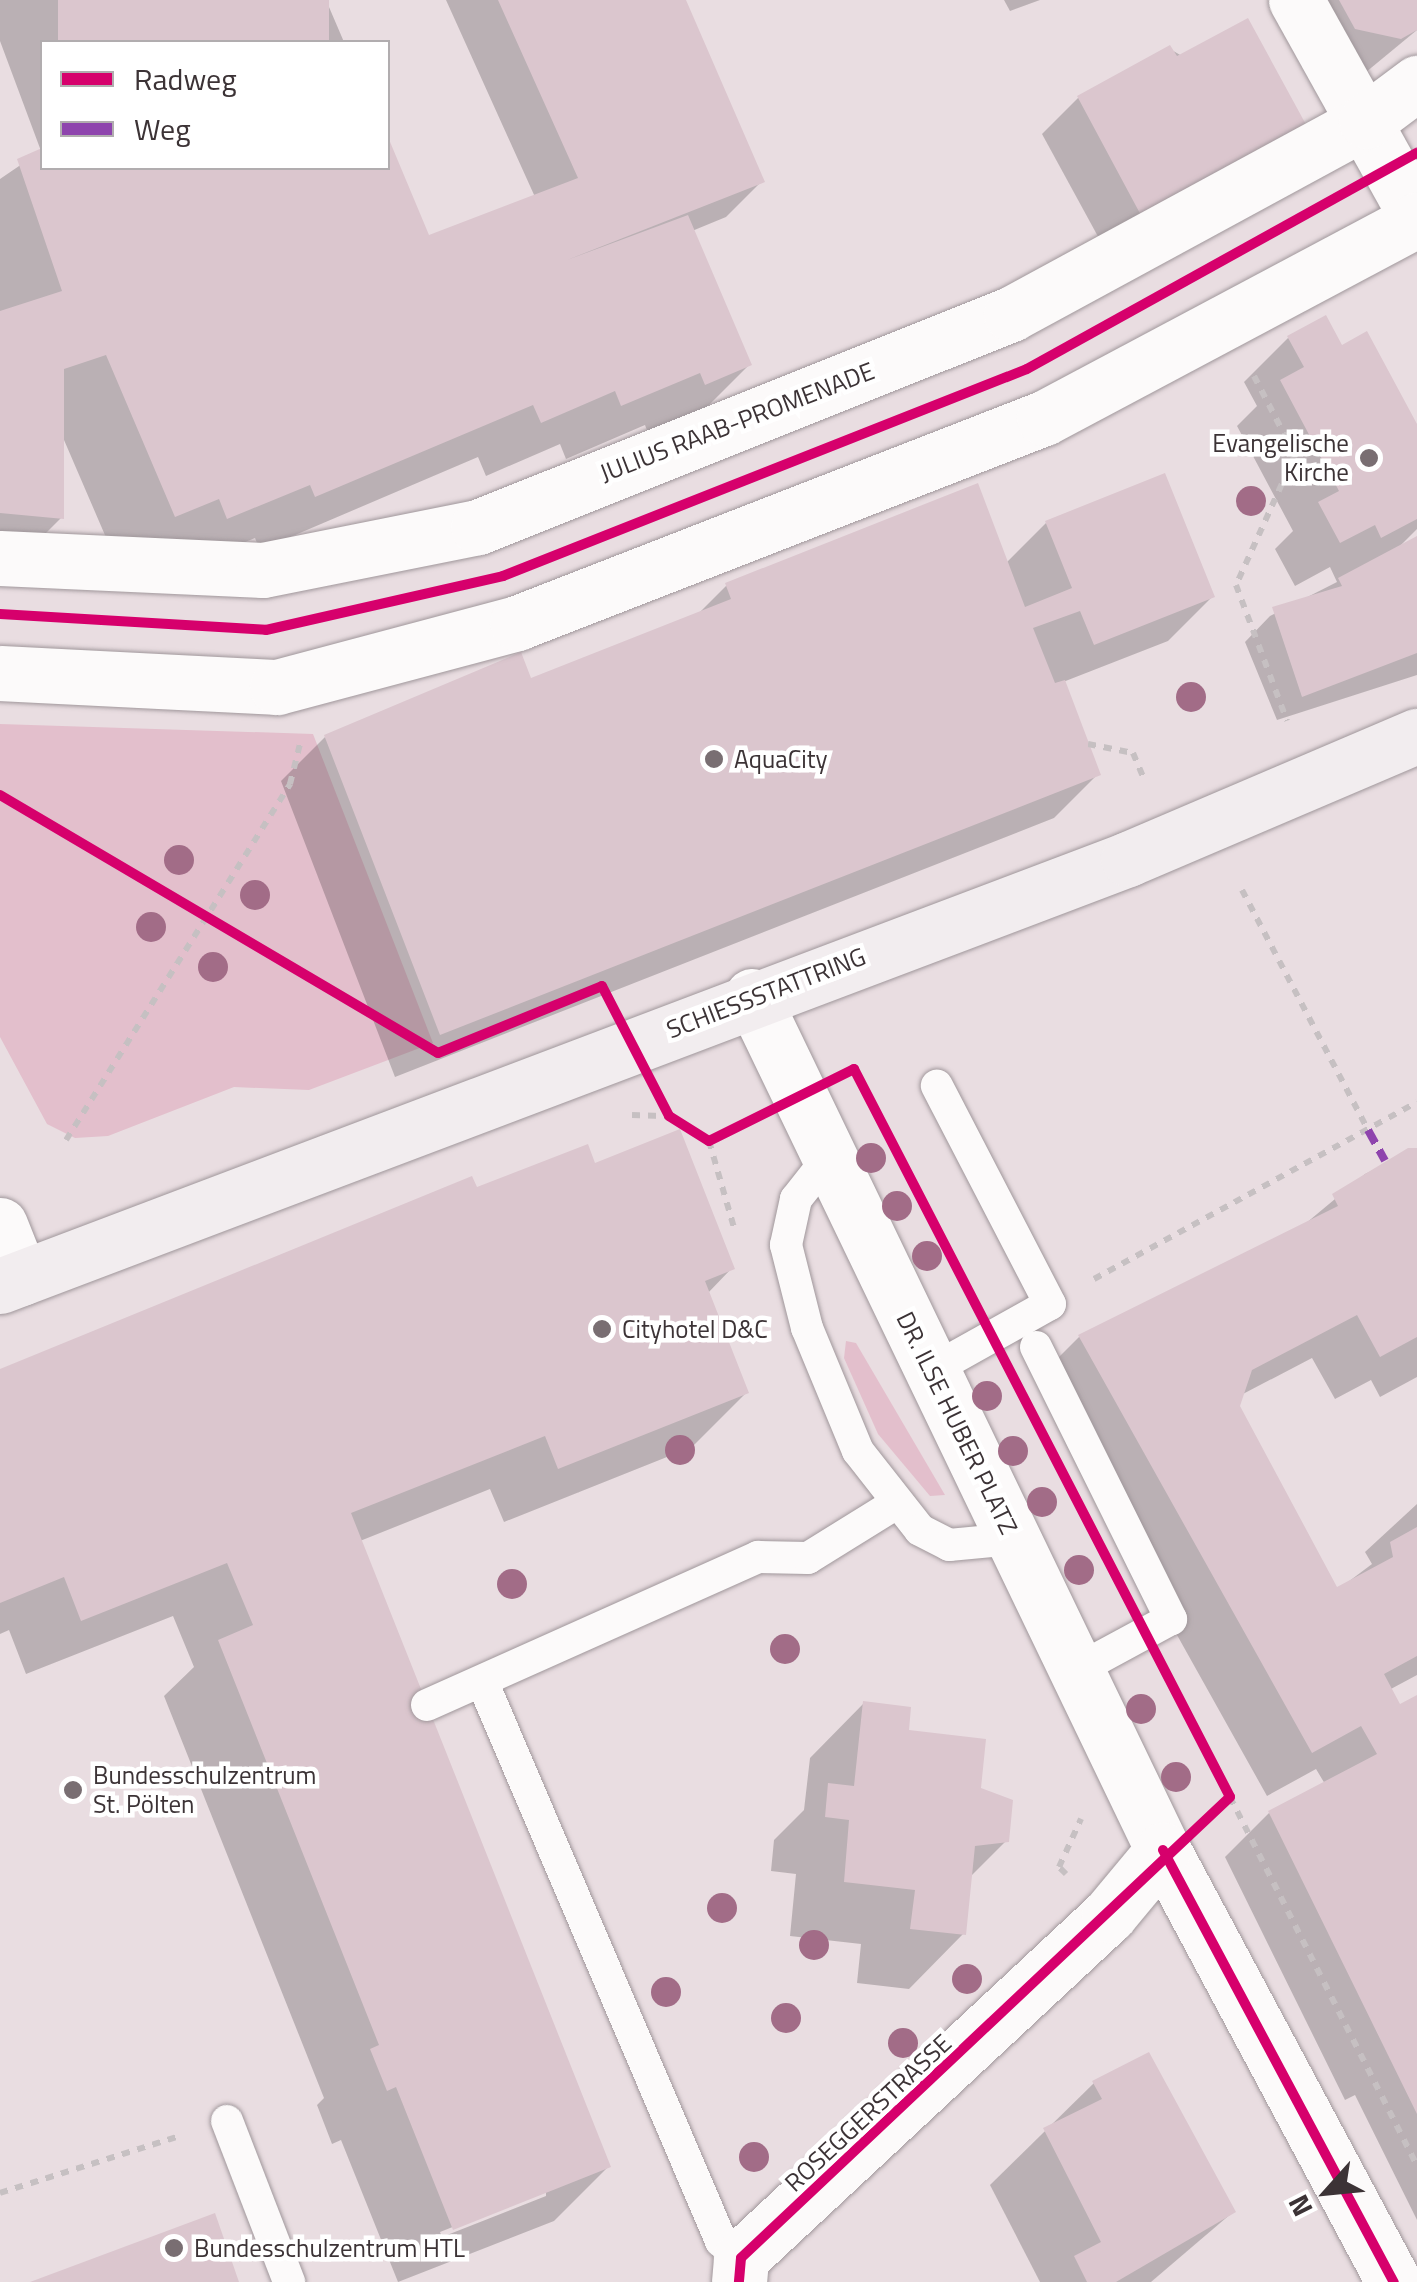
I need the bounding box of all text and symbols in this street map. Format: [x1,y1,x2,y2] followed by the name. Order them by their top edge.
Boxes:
[40,40,390,170] legend
[134,56,237,102] text: Radweg
[134,106,191,152] text: Weg
[596,356,878,488] street label: JULIUS RAAB-PROMENADE
[1212,429,1349,488] place label: Evangelische Kirche
[1358,447,1380,469] marker: Evangelische Kirche
[734,744,828,774] place label: AquaCity
[703,748,725,770] marker: AquaCity
[662,941,870,1045] street label: SCHIESSSTATTRING
[890,1307,1024,1539] street label: DR. ILSE HUBER PLATZ
[622,1314,768,1344] place label: Cityhotel D&C
[591,1318,613,1340] marker: Cityhotel D&C
[93,1761,316,1820] place label: Bundesschulzentrum St. Pölten
[62,1779,84,1801] marker: Bundesschulzentrum St. Pölten
[779,2028,957,2198] street label: ROSEGGERSTRASSE
[1277,2142,1377,2242] north arrow
[1276,2187,1323,2224] text: N
[194,2233,465,2263] place label: Bundesschulzentrum HTL
[163,2237,185,2259] marker: Bundesschulzentrum HTL

